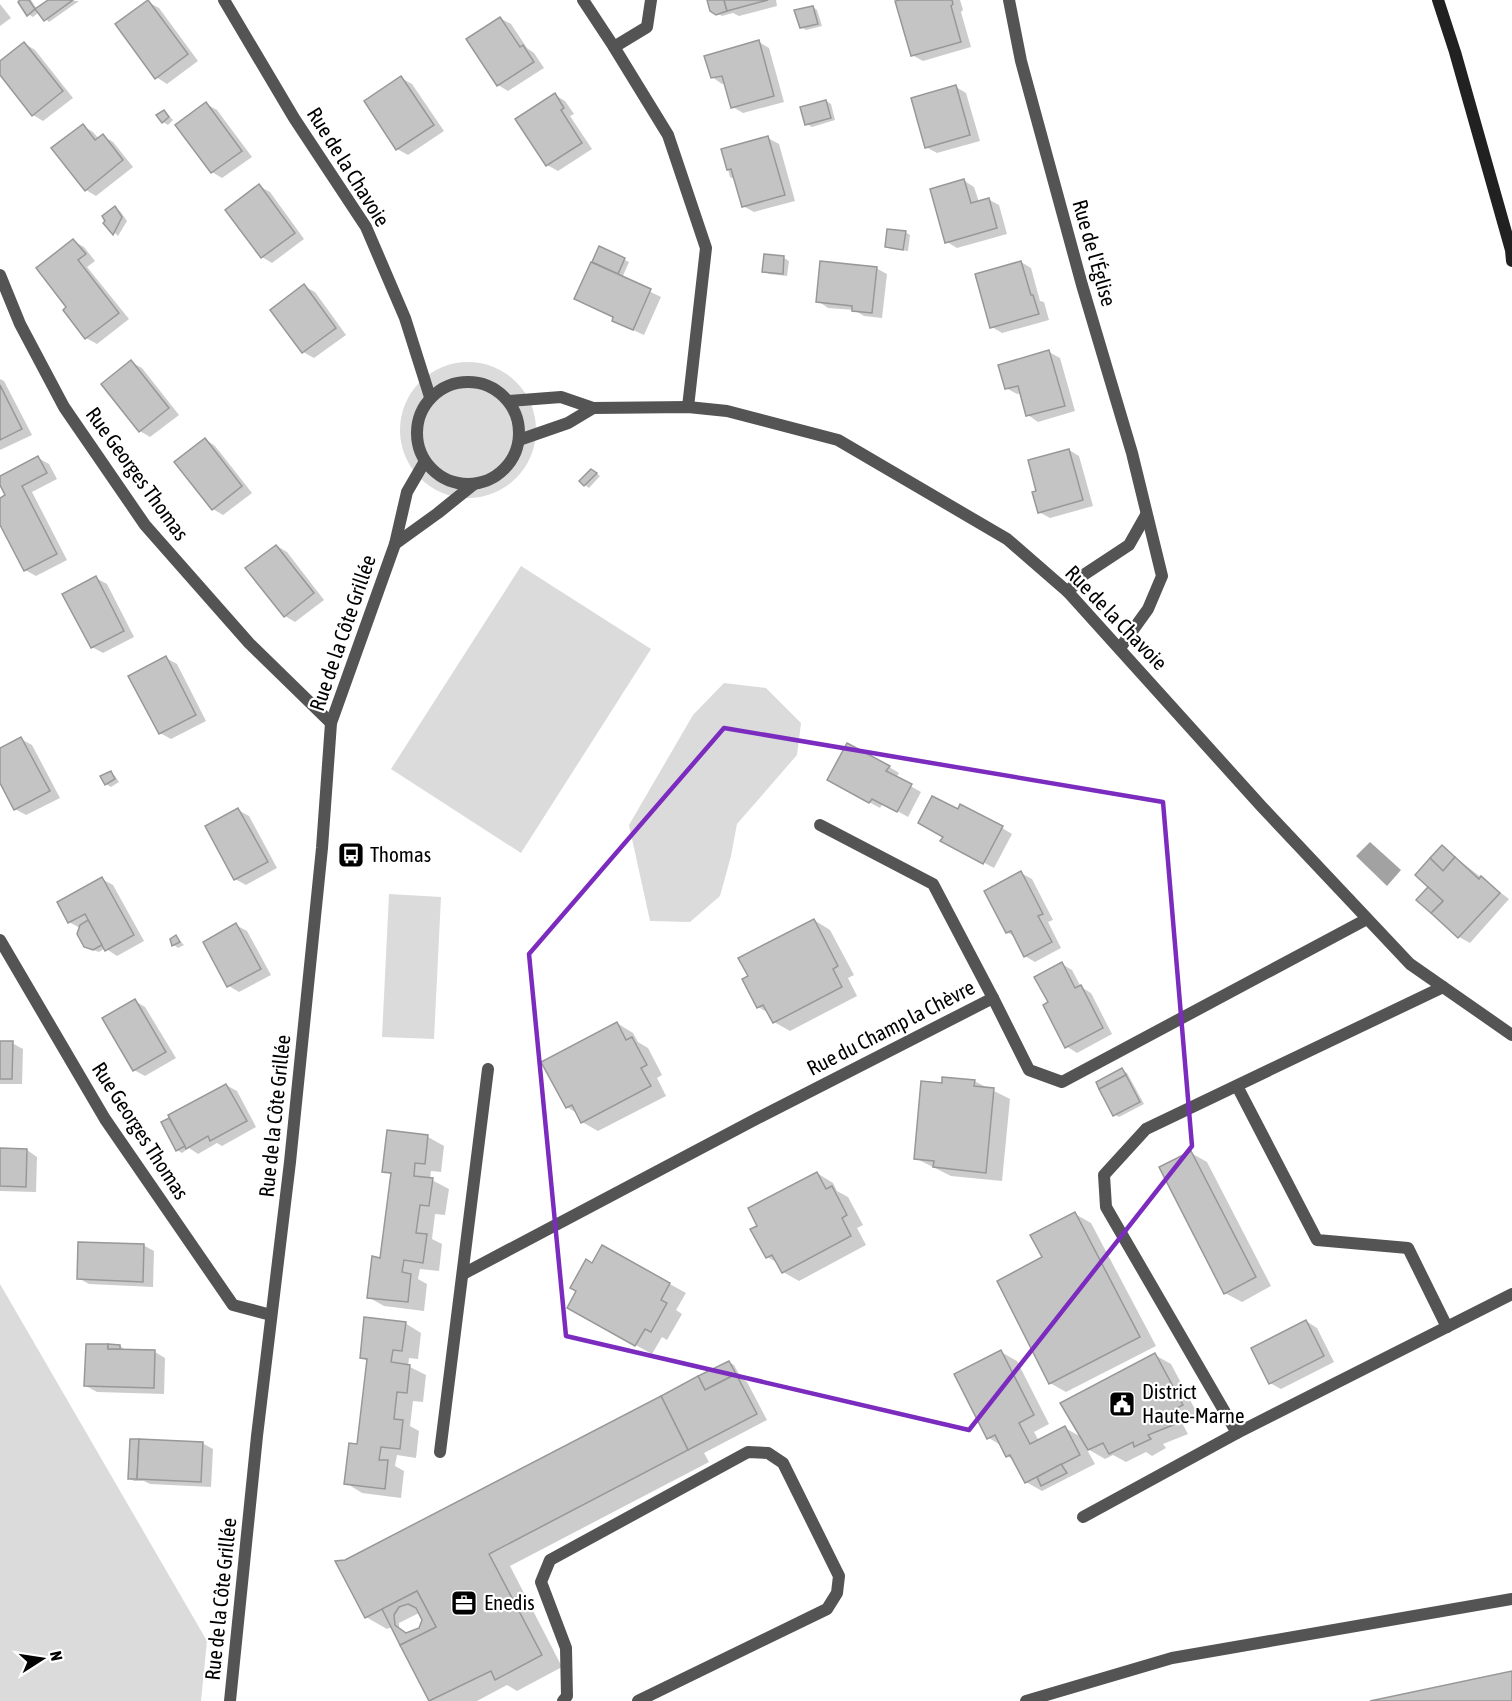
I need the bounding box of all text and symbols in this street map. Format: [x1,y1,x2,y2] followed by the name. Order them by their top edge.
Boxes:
[303,103,395,230] street label: Rue de la Chavoie
[1068,197,1122,309] street label: Rue de l'Église
[81,402,194,545] street label: Rue Georges Thomas
[304,552,380,714] street label: Rue de la Côte Grillée
[1061,560,1172,674] street label: Rue de la Chavoie
[336,840,366,870] bus stop icon: Thomas
[370,842,431,866] place label: Thomas
[803,974,978,1080] street label: Rue du Champ la Chèvre
[254,1033,294,1198] street label: Rue de la Côte Grillée
[88,1057,194,1204] street label: Rue Georges Thomas
[1142,1379,1244,1427] place label: District Haute-Marne
[1107,1389,1137,1419] public building icon: District Haute-Marne
[200,1516,240,1681] street label: Rue de la Côte Grillée
[449,1588,479,1618] office icon: Enedis
[484,1590,535,1614] place label: Enedis
[12,1629,72,1689] north arrow
[47,1649,66,1662] text: N

